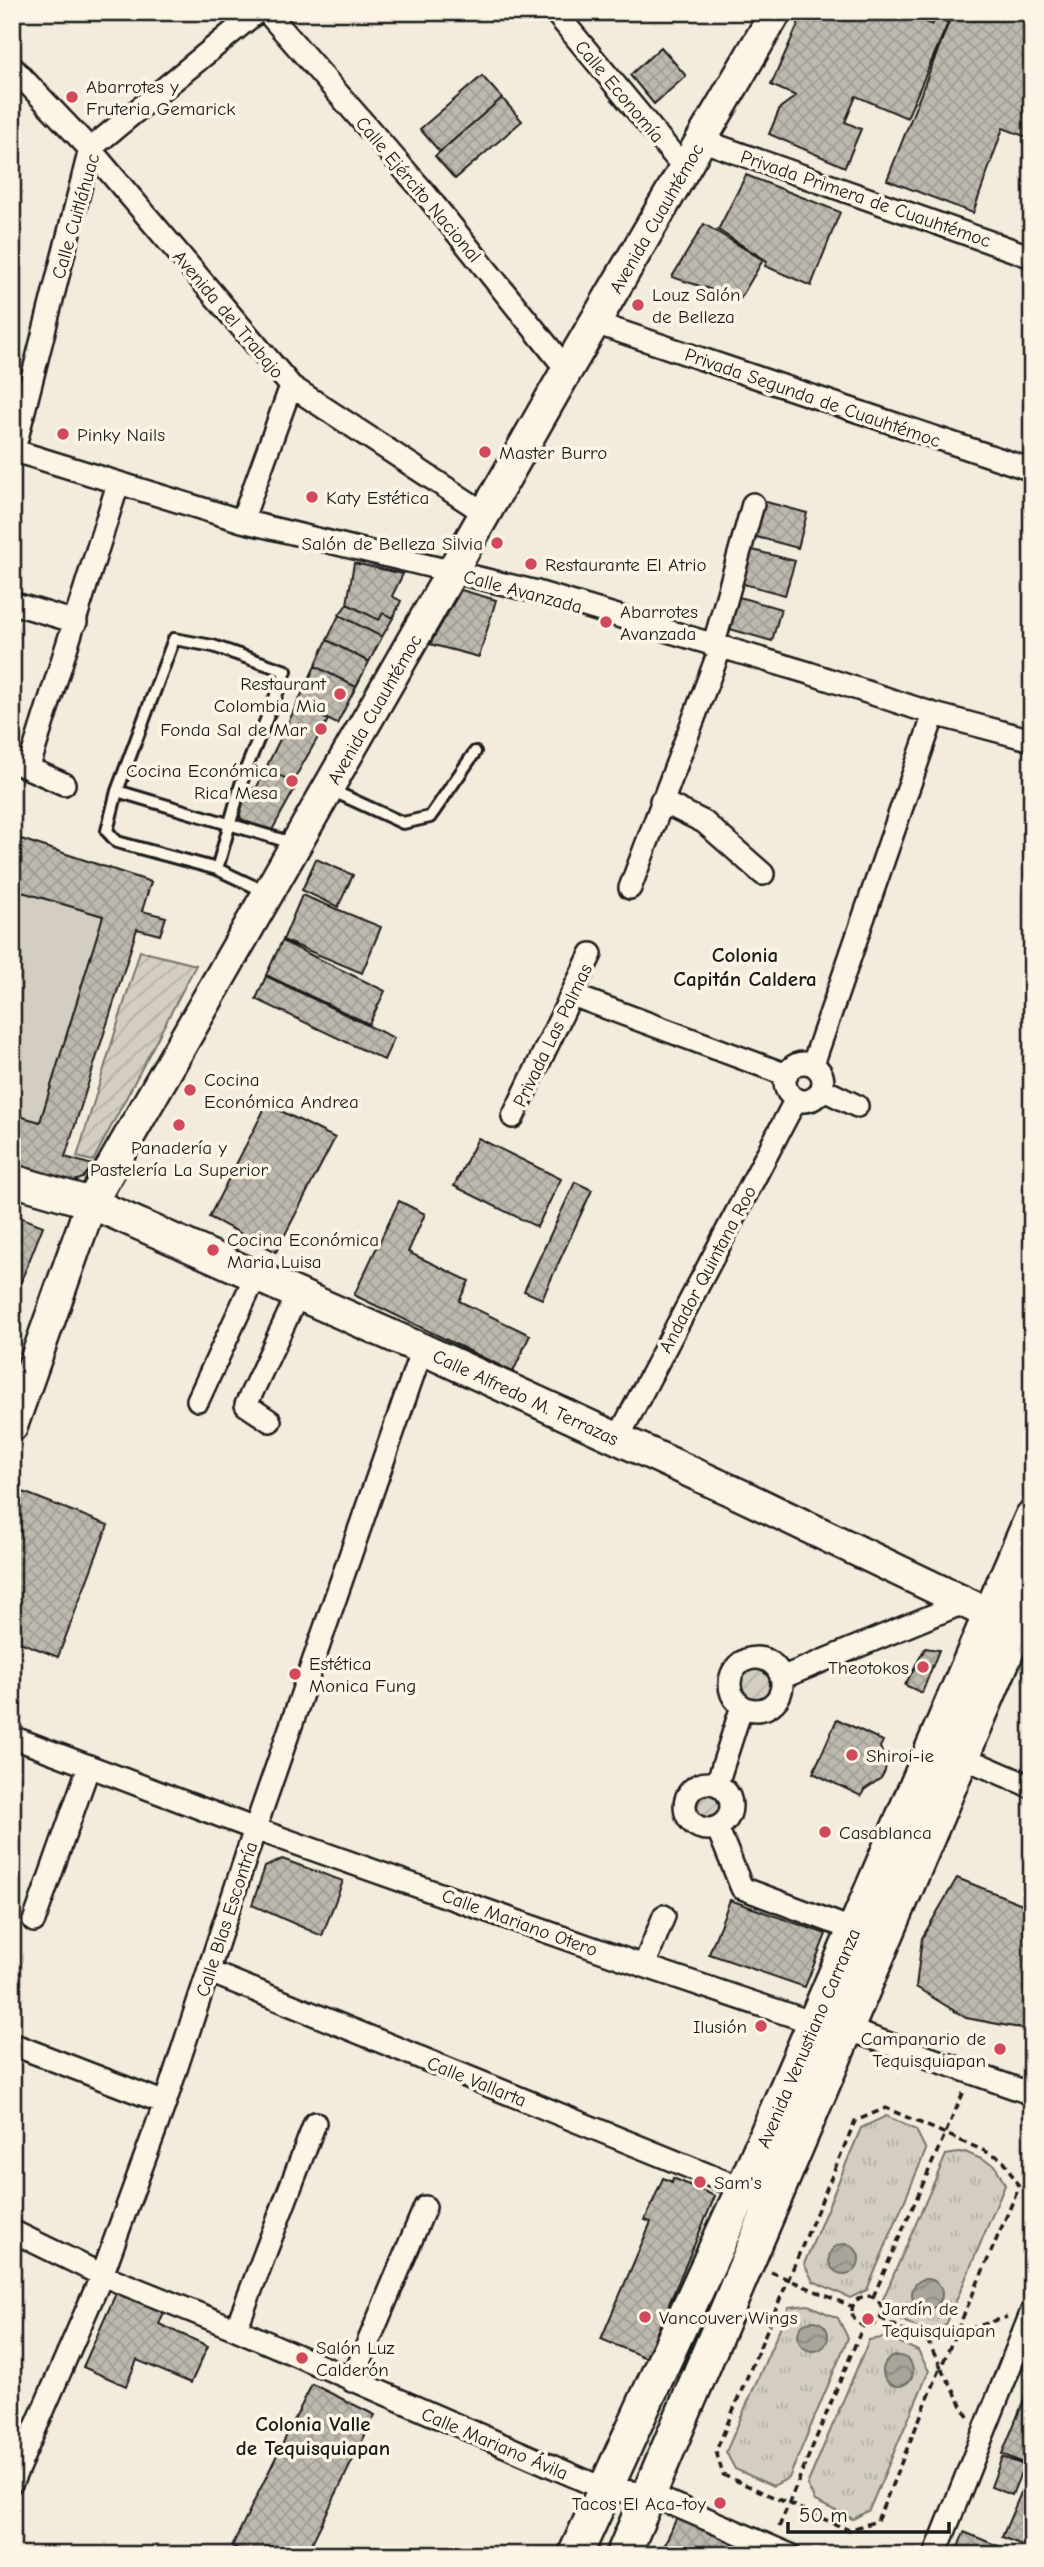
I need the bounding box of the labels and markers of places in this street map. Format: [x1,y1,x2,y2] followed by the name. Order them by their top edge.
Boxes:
[86,76,236,120] place label: Abarrotes y Fruteria Gemarick
[64,89,80,105] marker: Abarrotes y Fruteria Gemarick
[652,284,741,328] place label: Louz Salón de Belleza
[630,297,646,313] marker: Louz Salón de Belleza
[77,424,165,446] place label: Pinky Nails
[55,426,71,442] marker: Pinky Nails
[499,442,607,464] place label: Master Burro
[477,444,493,460] marker: Master Burro
[326,487,429,509] place label: Katy Estética
[304,489,320,505] marker: Katy Estética
[302,533,483,555] place label: Salón de Belleza Silvia
[489,535,505,551] marker: Salón de Belleza Silvia
[545,554,707,576] place label: Restaurante El Atrio
[523,556,539,572] marker: Restaurante El Atrio
[620,601,698,645] place label: Abarrotes Avanzada
[598,614,614,630] marker: Abarrotes Avanzada
[214,673,327,717] place label: Restaurant Colombia Mia
[332,686,348,702] marker: Restaurant Colombia Mia
[160,719,307,741] place label: Fonda Sal de Mar
[313,721,329,737] marker: Fonda Sal de Mar
[126,760,278,804] place label: Cocina Económica Rica Mesa
[284,773,300,789] marker: Cocina Económica Rica Mesa
[204,1069,359,1113] place label: Cocina Económica Andrea
[182,1082,198,1098] marker: Cocina Económica Andrea
[171,1117,187,1133] marker: Panadería y Pastelería La Superior
[90,1137,269,1181] place label: Panadería y Pastelería La Superior
[227,1229,379,1273] place label: Cocina Económica Maria Luisa
[205,1242,221,1258] marker: Cocina Económica Maria Luisa
[309,1653,416,1697] place label: Estética Monica Fung
[828,1657,909,1679] place label: Theotokos
[915,1659,931,1675] marker: Theotokos
[287,1666,303,1682] marker: Estética Monica Fung
[866,1745,934,1767] place label: Shiroi-ie
[844,1747,860,1763] marker: Shiroi-ie
[839,1822,932,1844] place label: Casablanca
[817,1824,833,1840] marker: Casablanca
[693,2016,747,2038] place label: Ilusión
[753,2018,769,2034] marker: Ilusión
[861,2028,986,2072] place label: Campanario de Tequisquiapan
[992,2041,1008,2057] marker: Campanario de Tequisquiapan
[714,2172,762,2194] place label: Sam's
[692,2174,708,2190] marker: Sam's
[882,2298,996,2342] place label: Jardín de Tequisquiapan
[659,2307,798,2329] place label: Vancouver Wings
[637,2309,653,2325] marker: Vancouver Wings
[860,2311,876,2327] marker: Jardín de Tequisquiapan
[316,2337,395,2381] place label: Salón Luz Calderón
[294,2350,310,2366] marker: Salón Luz Calderón
[572,2493,707,2515] place label: Tacos El Aca-toy
[712,2495,728,2511] marker: Tacos El Aca-toy

